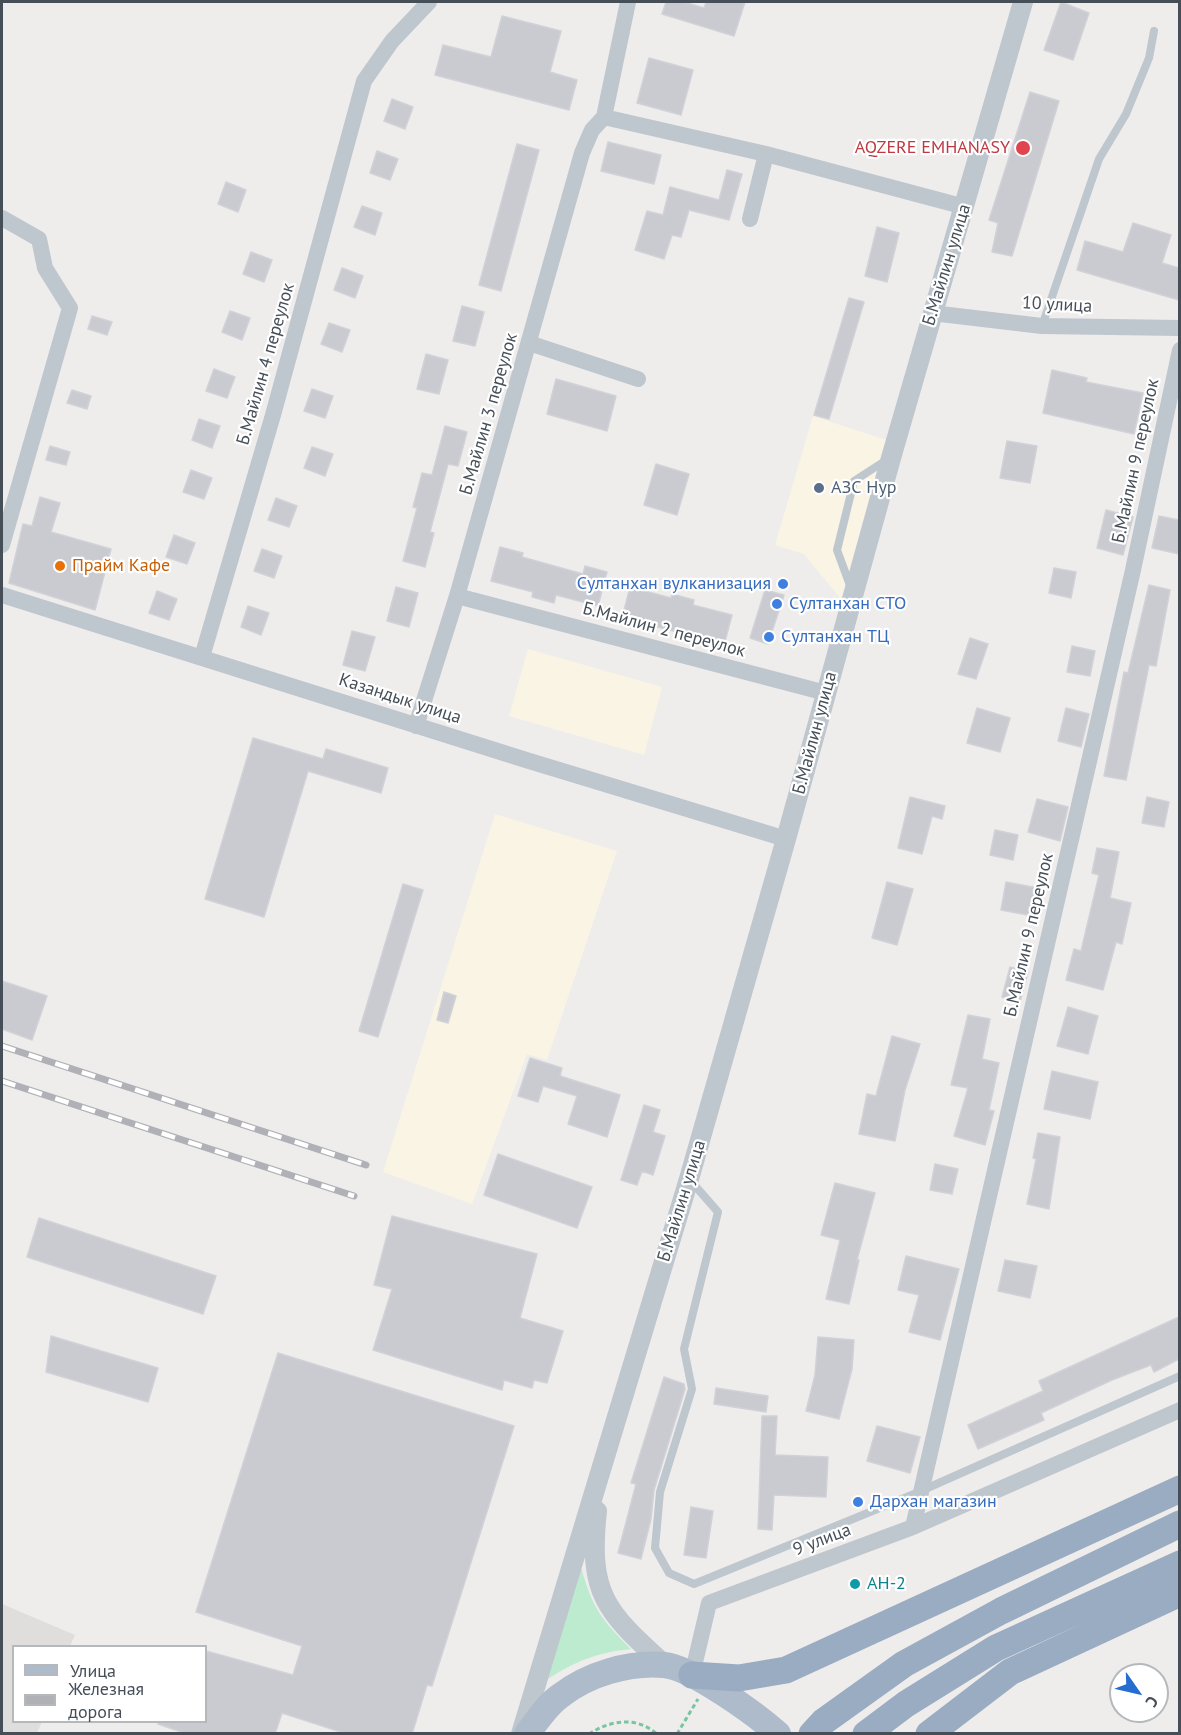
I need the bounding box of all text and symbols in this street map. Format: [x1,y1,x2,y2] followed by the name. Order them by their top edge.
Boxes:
[855,137,1010,159] place label: AQZERE EMHANASY
[1014,139,1032,157] marker: AQZERE EMHANASY
[918,202,976,328] street label: Б.Майлин улица
[233,280,299,448] street label: Б.Майлин 4 переулок
[1021,292,1093,318] street label: 10 улица
[456,330,522,498] street label: Б.Майлин 3 переулок
[1108,377,1164,545] street label: Б.Майлин 9 переулок
[831,477,897,499] place label: АЗС Нур
[812,481,826,495] marker: АЗС Нур
[72,555,170,577] place label: Прайм Кафе
[53,559,67,573] marker: Прайм Кафе
[577,573,771,595] place label: Султанхан вулканизация
[776,577,790,591] marker: Султанхан вулканизация
[789,593,906,615] place label: Султанхан СТО
[770,597,784,611] marker: Султанхан СТО
[580,598,748,662] street label: Б.Майлин 2 переулок
[781,626,889,648] place label: Султанхан ТЦ
[762,630,776,644] marker: Султанхан ТЦ
[336,669,464,729] street label: Казандык улица
[788,669,842,797] street label: Б.Майлин улица
[1000,851,1058,1019] street label: Б.Майлин 9 переулок
[653,1138,711,1264] street label: Б.Майлин улица
[870,1491,997,1513] place label: Дархан магазин
[851,1495,865,1509] marker: Дархан магазин
[790,1519,854,1561] street label: 9 улица
[867,1573,906,1595] place label: АН-2
[848,1577,862,1591] marker: АН-2
[12,1645,207,1723] legend
[70,1659,116,1682] text: Улица
[1109,1663,1169,1723] north arrow
[68,1677,144,1723] text: Железная дорога
[1141,1693,1163,1711] text: С

